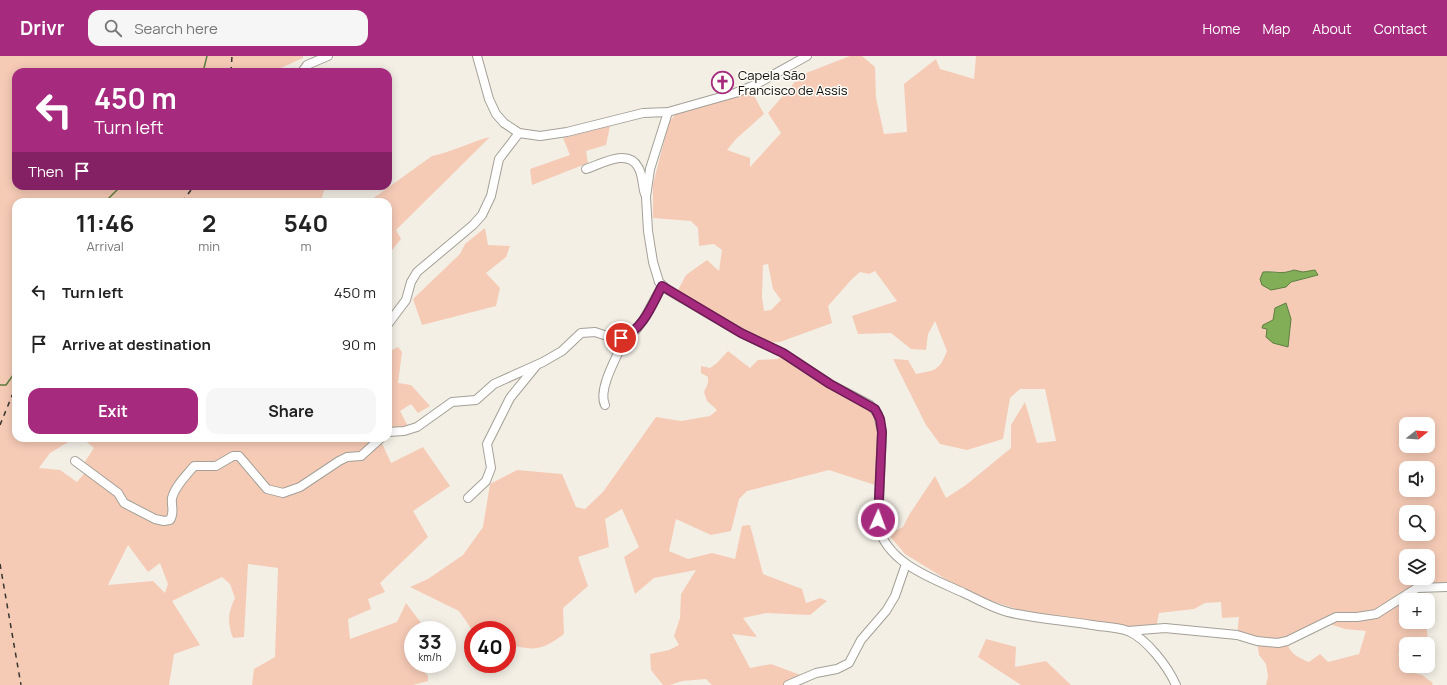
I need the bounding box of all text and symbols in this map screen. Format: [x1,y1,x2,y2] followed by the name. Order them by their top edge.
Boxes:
[88,10,368,46] search box
[20,15,64,41] text: Drivr
[102,17,124,39] icon: search
[134,18,218,39] text: Search here
[1203,19,1240,38] text: Home
[1262,19,1290,38] text: Map
[1312,19,1352,38] text: About
[1374,19,1427,38] text: Contact
[738,66,848,99] place label: Capela São Francisco de Assis
[709,69,735,95] church icon: Capela São Francisco de Assis
[94,79,177,117] text: 450 m
[28,84,80,136] icon: left
[94,115,164,139] text: Turn left
[71,160,93,182] icon: arrive
[28,161,63,182] text: Then
[76,206,135,239] text: 11:46
[202,206,216,239] text: 2
[284,206,328,239] text: 540
[87,237,124,255] text: Arrival
[198,237,220,255] text: min
[300,237,312,255] text: m
[28,281,50,303] icon: left
[62,282,124,303] text: Turn left
[334,282,376,303] text: 450 m
[604,321,638,355] pin
[610,327,632,349] icon: arrive
[28,333,50,355] icon: arrive
[62,334,211,355] text: Arrive at destination
[342,334,376,355] text: 90 m
[28,388,198,434] button: Exit
[206,388,376,434] button: Share
[1399,417,1435,453] north arrow
[1399,417,1435,673] map controls
[1399,461,1435,497] button: sound
[857,499,899,541] position arrow
[1399,505,1435,541] button: search
[1399,549,1435,585] button: layers
[1399,593,1435,629] button: +
[464,621,516,673] speed limit sign: 40
[418,628,442,655] text: 33
[1399,637,1435,673] button: −
[418,650,442,664] text: km/h

